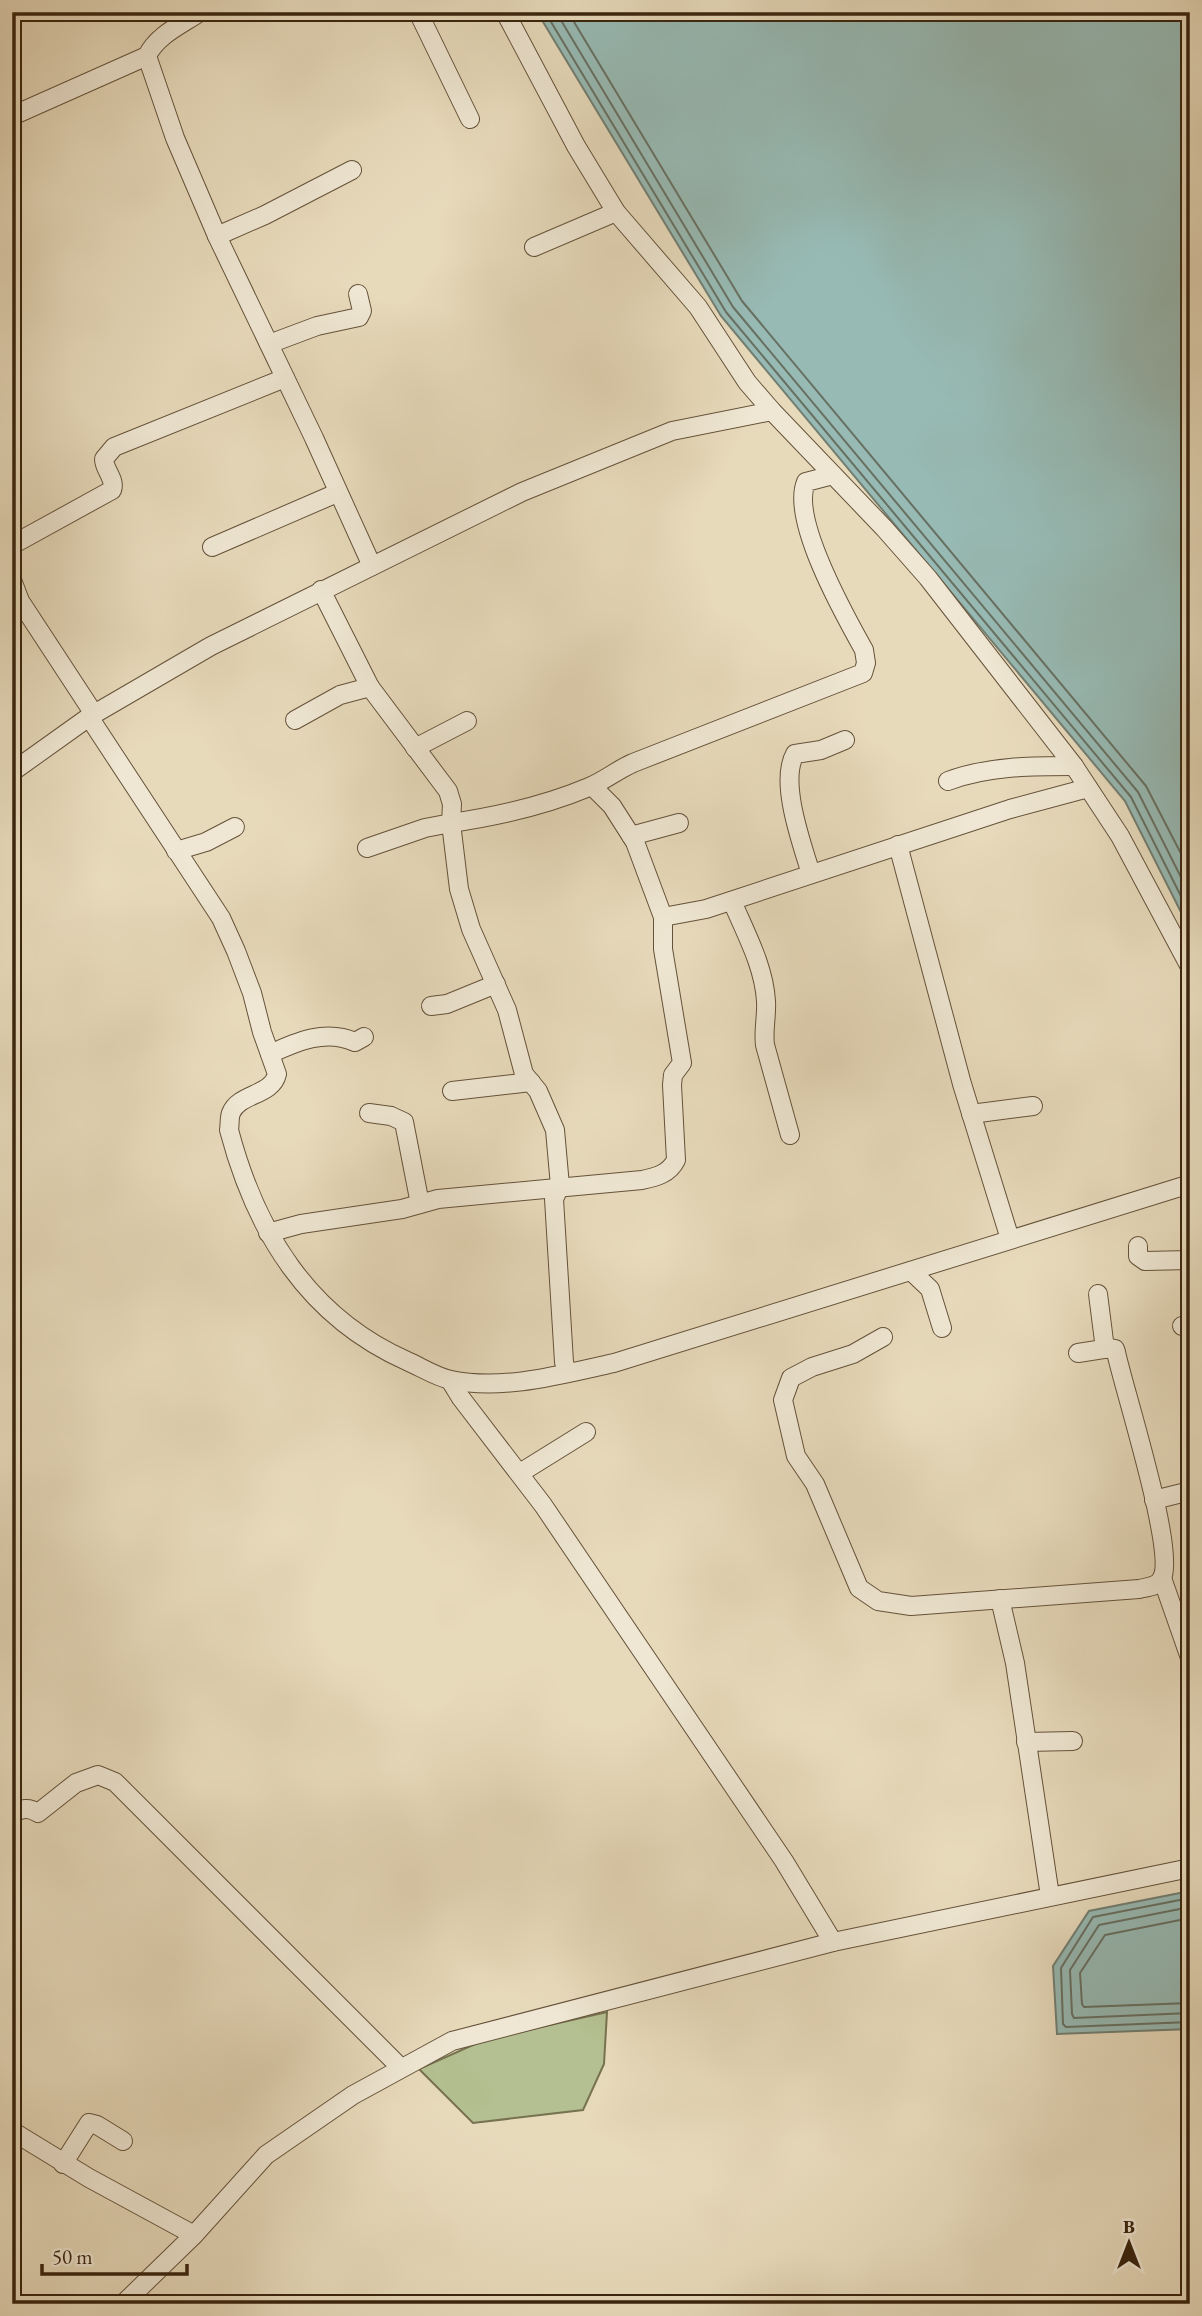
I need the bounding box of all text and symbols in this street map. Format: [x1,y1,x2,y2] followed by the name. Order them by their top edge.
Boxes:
[1094,2208,1164,2278] north arrow
[1123,2214,1135,2239] text: B
[42,2232,187,2276] scale bar
[52,2243,93,2270] text: 50 m

